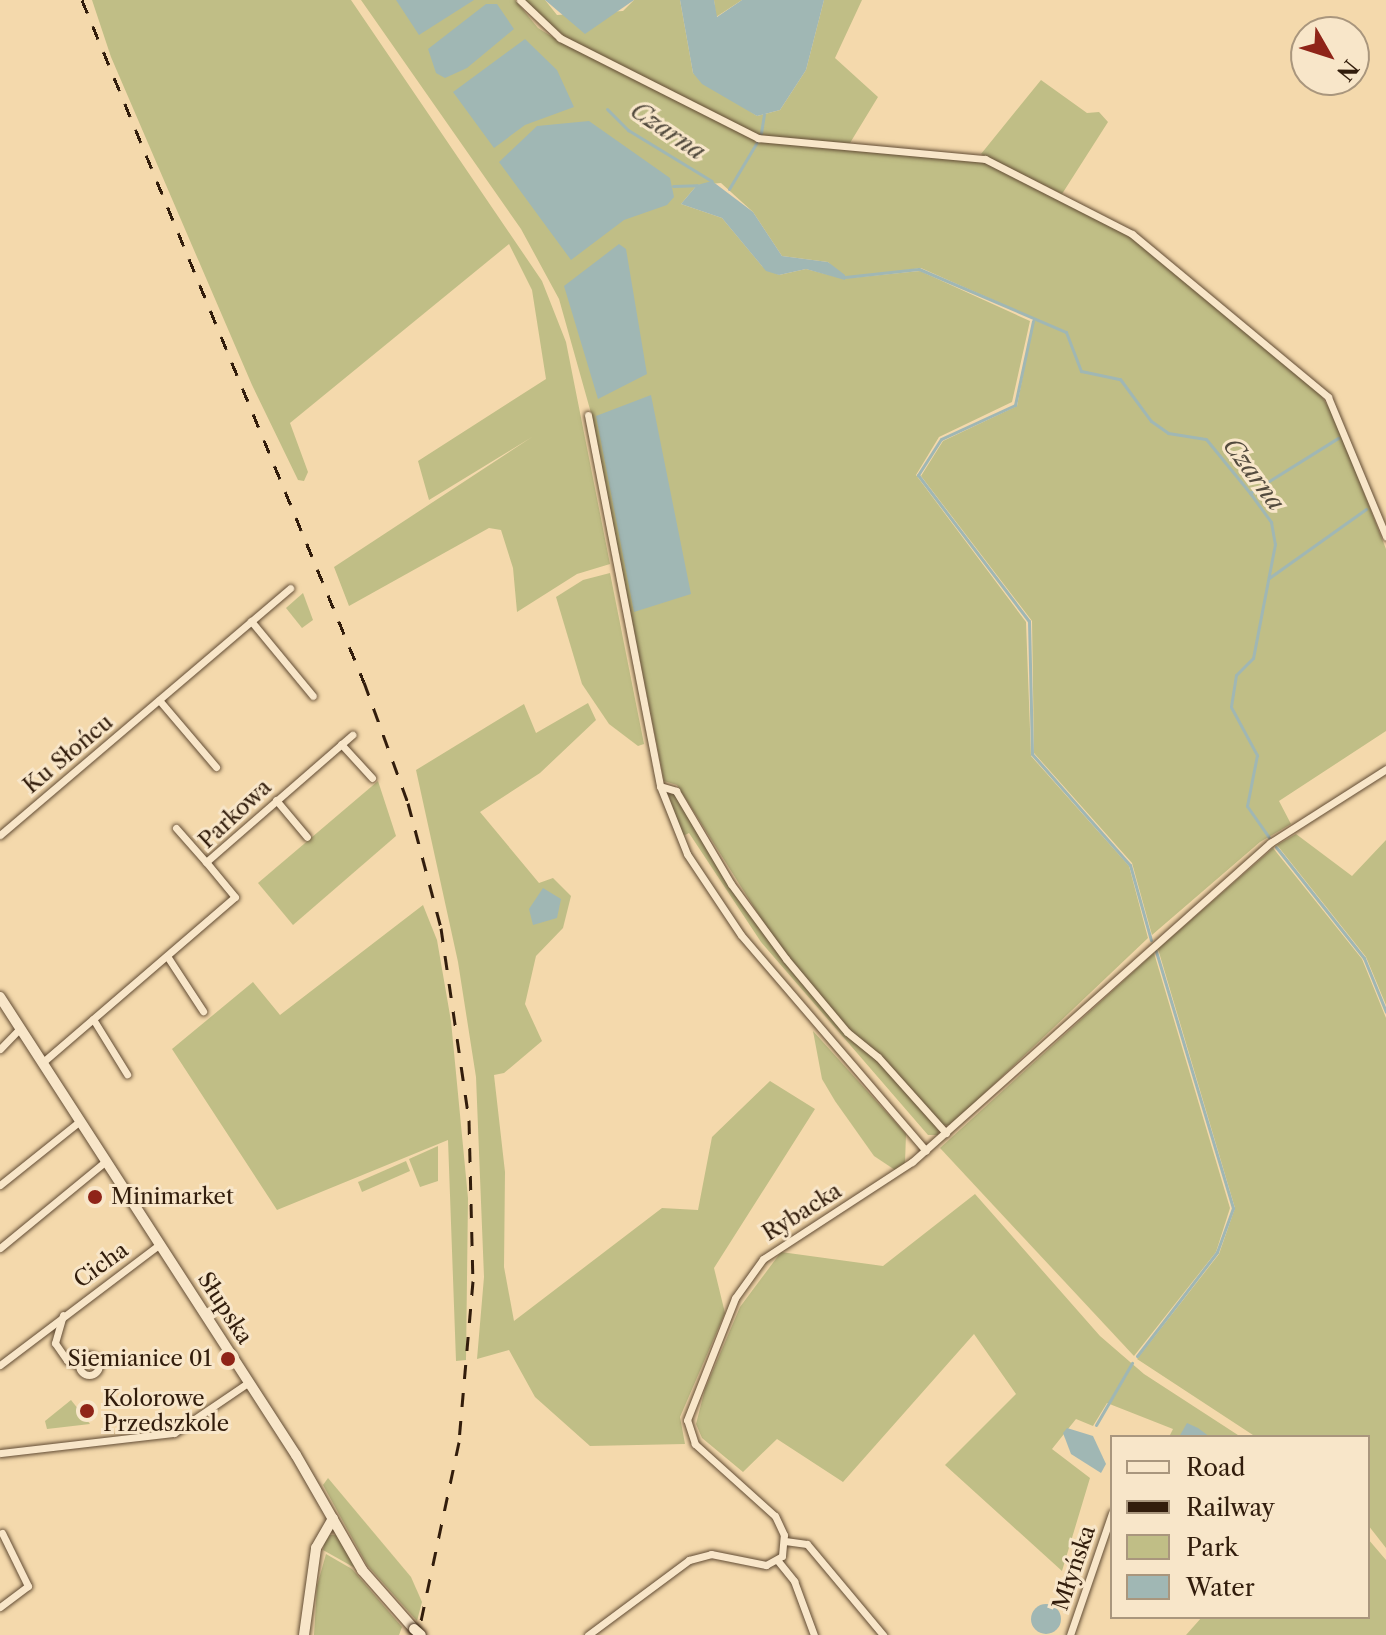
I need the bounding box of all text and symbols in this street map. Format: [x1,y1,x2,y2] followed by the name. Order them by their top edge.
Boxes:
[1290,16,1370,96] north arrow
[1331,54,1364,86] text: N
[625,96,711,166] water label: Czarna
[1217,432,1291,516] water label: Czarna
[18,709,118,799] street label: Ku Słońcu
[193,774,277,854] street label: Parkowa
[758,1178,846,1246] street label: Rybacka
[111,1184,234,1210] place label: Minimarket
[86,1188,104,1206] marker: Minimarket
[69,1237,133,1293] street label: Cicha
[192,1267,258,1349] street label: Słupska
[68,1346,212,1372] place label: Siemianice 01
[219,1350,237,1368] marker: Siemianice 01
[103,1385,229,1436] place label: Kolorowe Przedszkole
[78,1402,96,1420] marker: Kolorowe Przedszkole
[1110,1435,1370,1619] legend
[1186,1453,1245,1482] text: Road
[1186,1493,1275,1522] text: Railway
[1047,1522,1101,1614] street label: Młyńska
[1186,1533,1238,1562] text: Park
[1186,1573,1255,1602] text: Water

